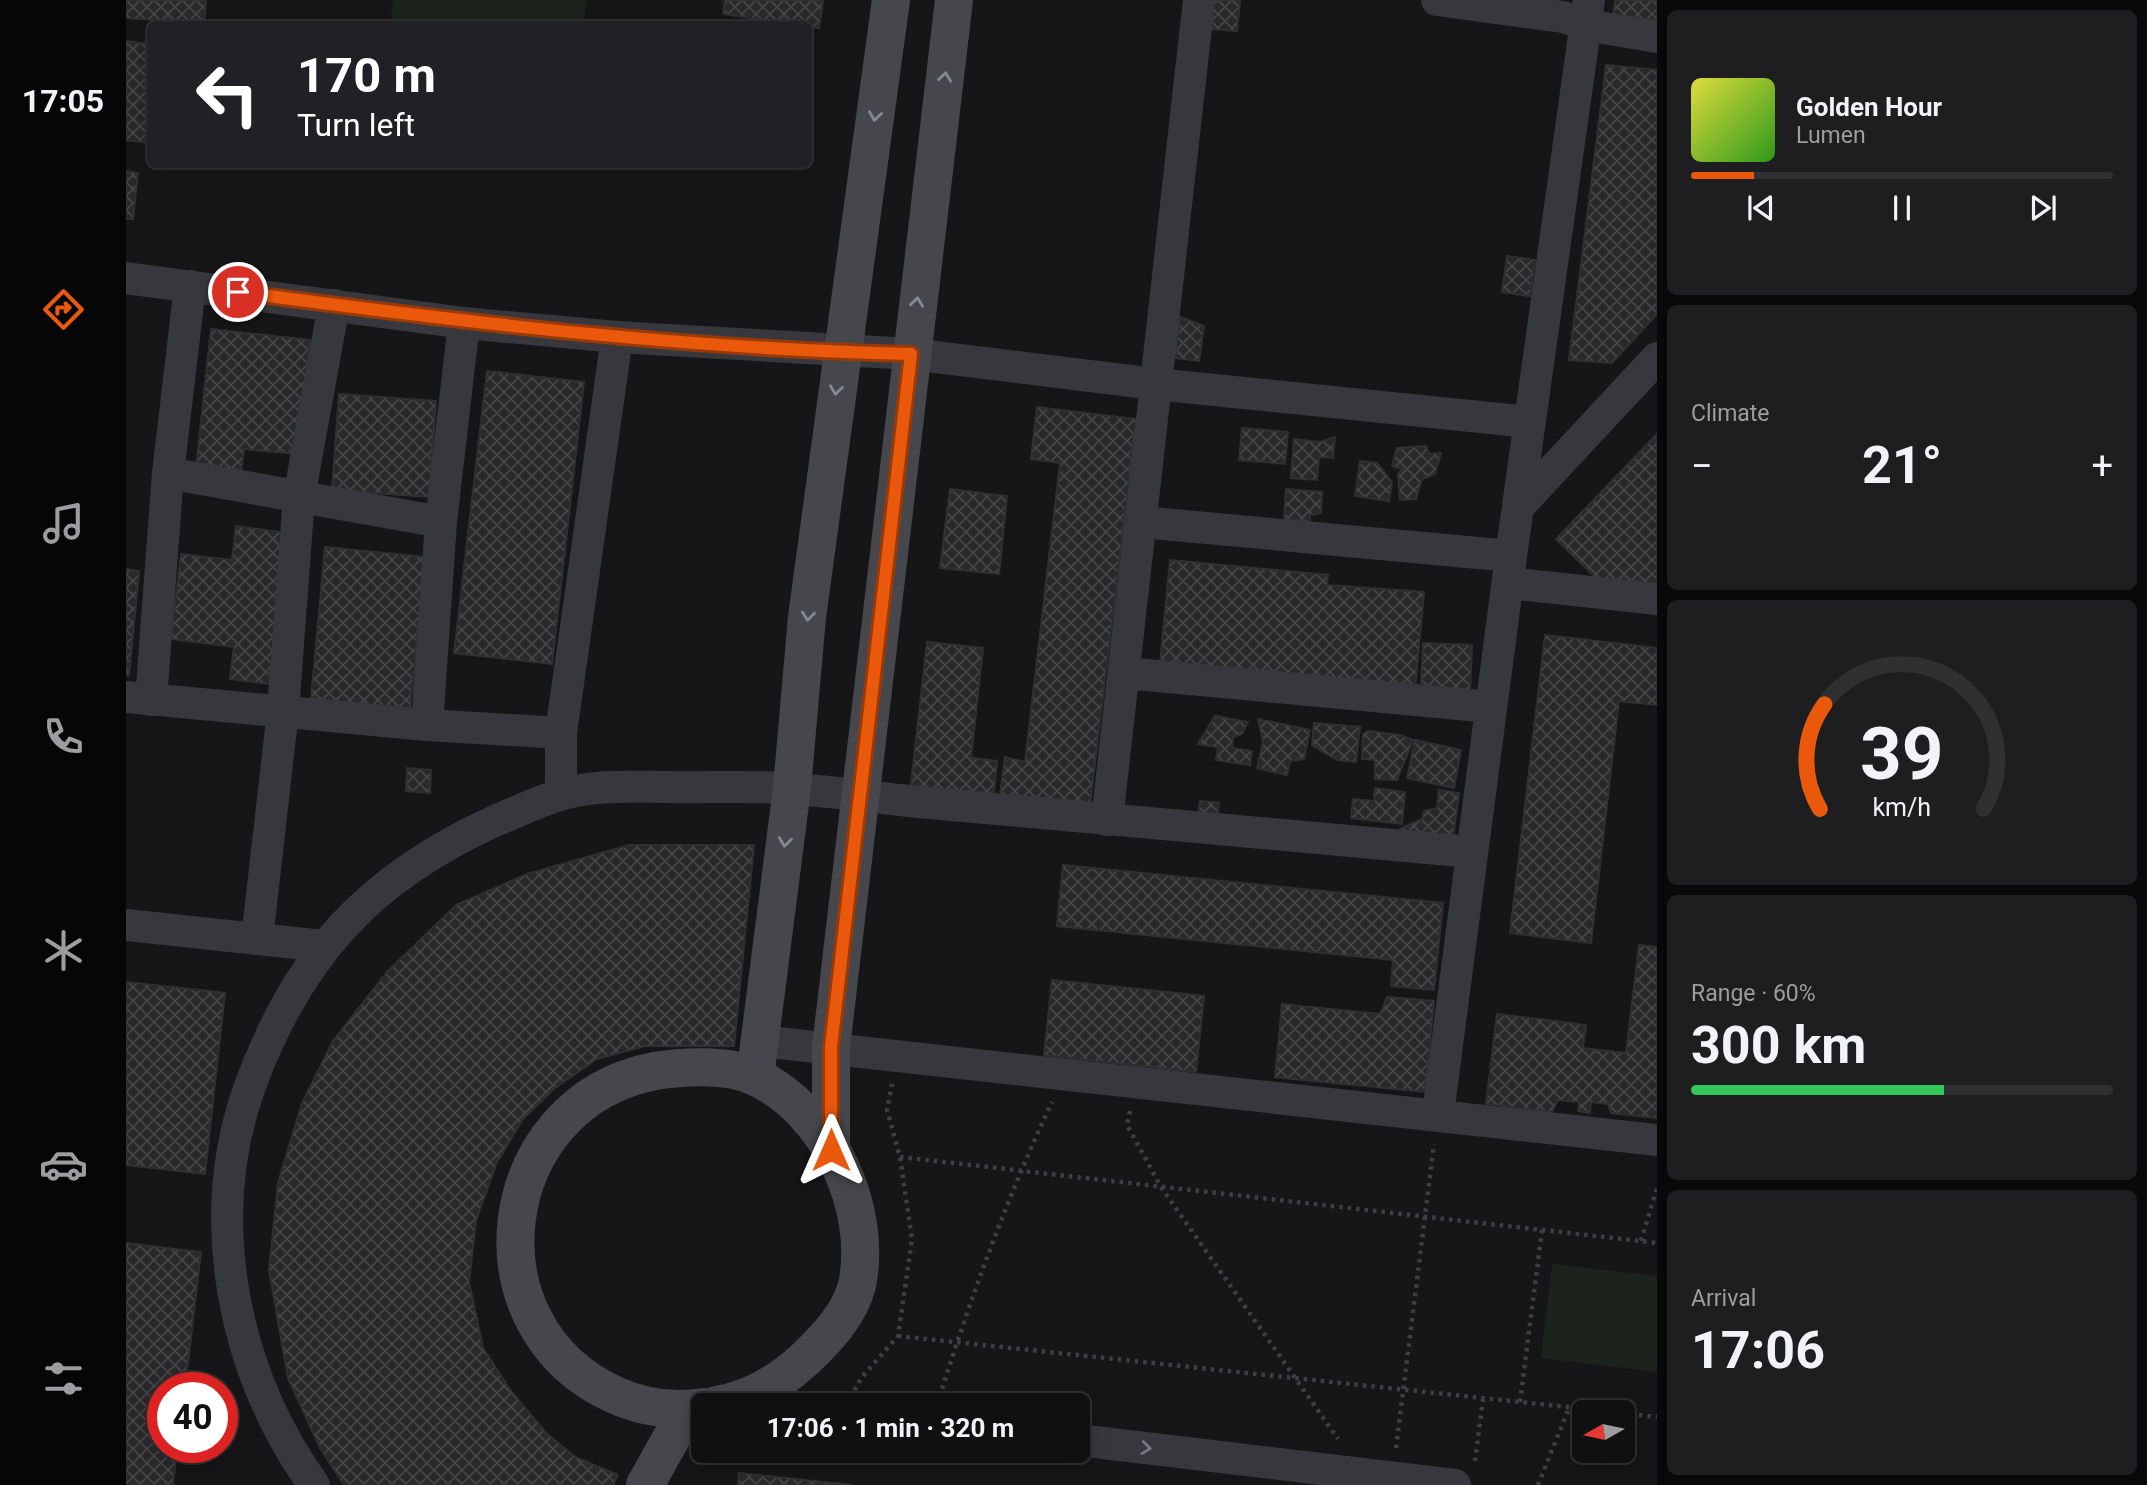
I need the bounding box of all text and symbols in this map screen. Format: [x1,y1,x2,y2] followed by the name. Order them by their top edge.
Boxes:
[297,47,436,104] text: 170 m
[182,49,273,140] icon: left
[937,71,952,82] one-way arrow
[22,82,104,120] text: 17:05
[1796,92,1942,122] text: Golden Hour
[297,106,415,144] text: Turn left
[867,110,882,122] one-way arrow
[1796,122,1866,149] text: Lumen
[1742,189,1780,227] icon: previous
[1883,189,1921,227] icon: pause
[2024,189,2062,227] icon: next
[208,262,268,322] pin
[219,273,257,311] icon: arrive
[39,285,88,334] icon: directions
[910,297,925,308] one-way arrow
[829,384,844,396] one-way arrow
[1691,400,1770,427] text: Climate
[1862,435,1942,496] text: 21°
[1691,444,1713,488] text: −
[2091,444,2113,488] text: +
[39,499,88,548] icon: music
[800,610,815,621] one-way arrow
[1860,711,1944,797] text: 39
[39,712,88,761] icon: phone
[1873,792,1931,821] text: km/h
[778,836,793,848] one-way arrow
[39,926,88,975] icon: climate
[1691,980,1816,1007] text: Range · 60%
[1691,1015,1866,1076] text: 300 km
[794,1113,868,1187] position arrow
[39,1140,88,1189] icon: car
[1691,1285,1756,1312] text: Arrival
[1691,1320,1825,1381] text: 17:06
[39,1354,88,1403] icon: filters
[147,1372,238,1463] speed limit sign: 40
[1572,1400,1634,1463] north arrow
[1572,1400,1635,1463] map controls
[767,1413,1014,1443] text: 17:06 · 1 min · 320 m
[1140,1440,1152,1455] one-way arrow

